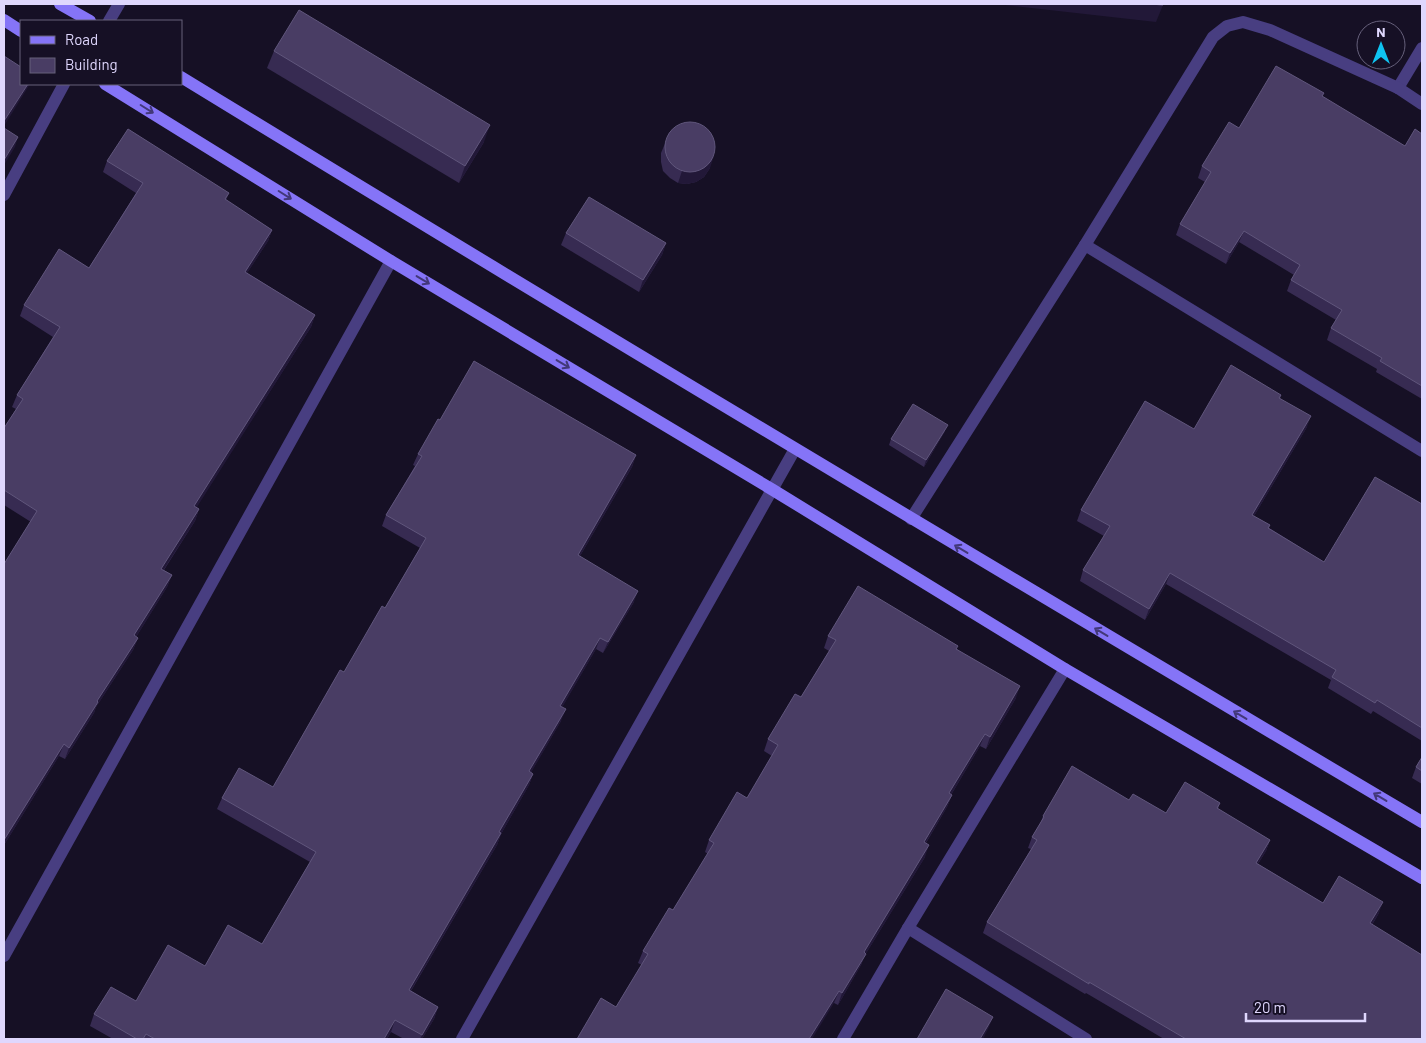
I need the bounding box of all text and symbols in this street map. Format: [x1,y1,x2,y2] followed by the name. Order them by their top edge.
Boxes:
[20,20,182,85] legend
[1356,20,1406,70] north arrow
[1376,23,1386,40] text: N
[65,30,98,48] text: Road
[65,55,118,73] text: Building
[139,105,153,115] one-way arrow
[277,191,291,201] one-way arrow
[416,276,430,286] one-way arrow
[555,359,569,369] one-way arrow
[953,544,968,554] one-way arrow
[1094,626,1108,636] one-way arrow
[1234,709,1248,719] one-way arrow
[1374,792,1388,802] one-way arrow
[1246,990,1365,1022] scale bar
[1254,998,1286,1016] text: 20 m

